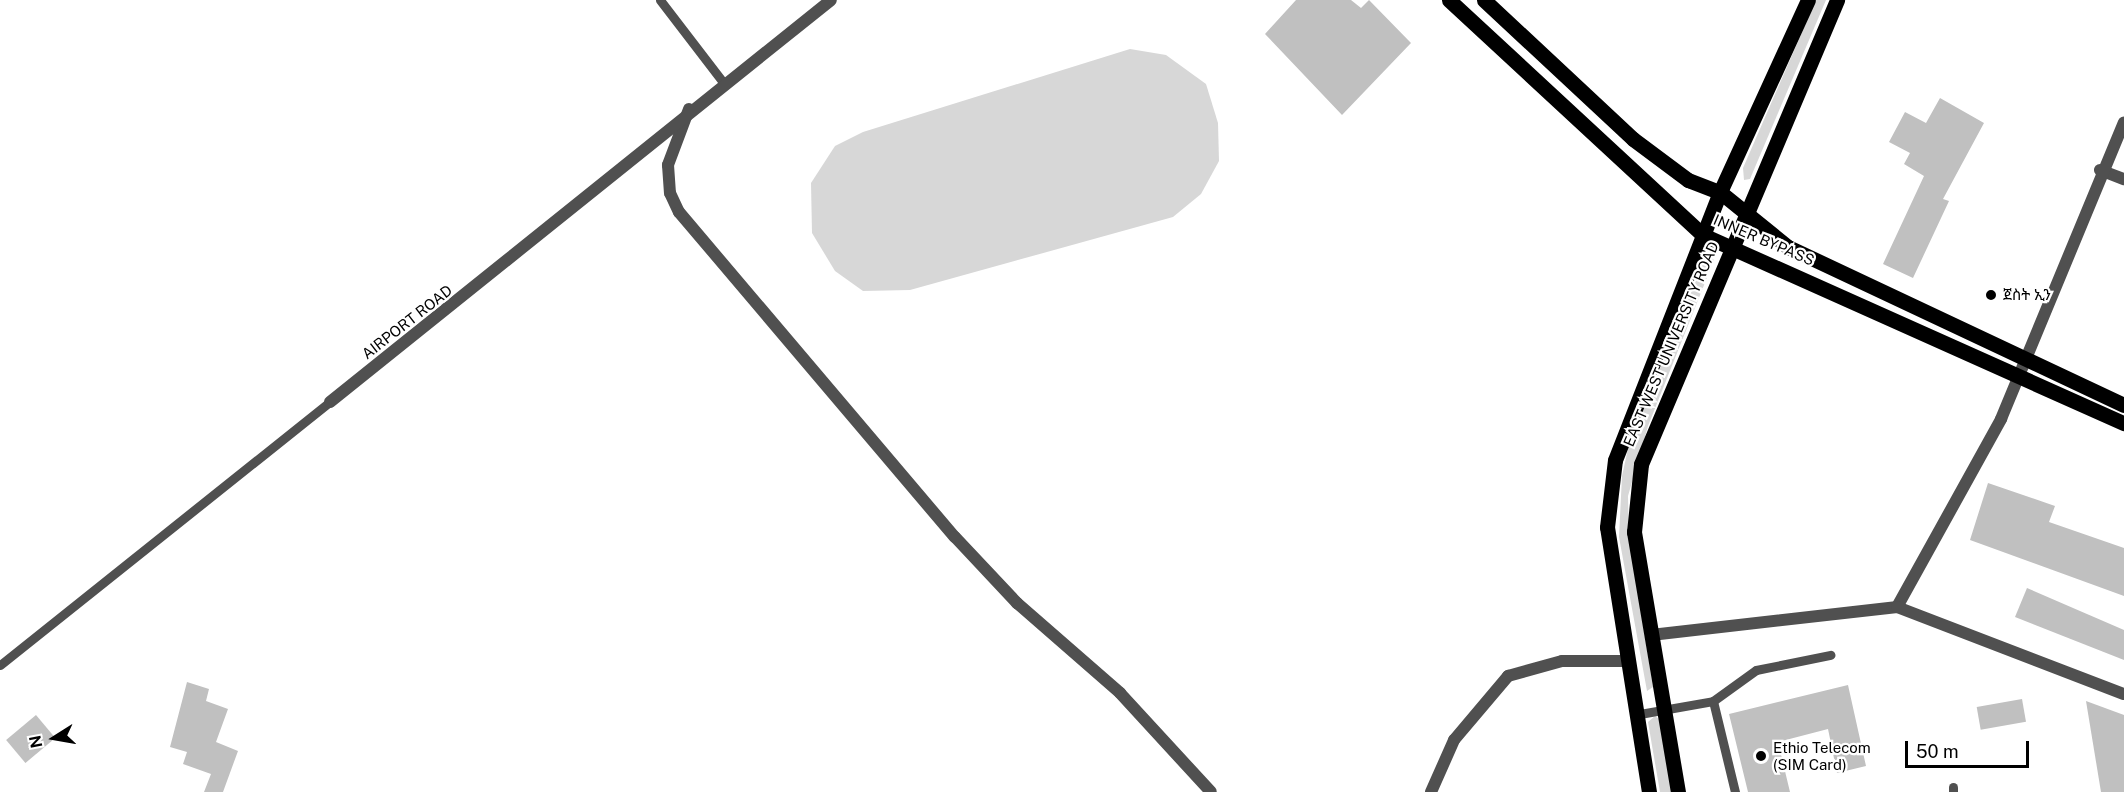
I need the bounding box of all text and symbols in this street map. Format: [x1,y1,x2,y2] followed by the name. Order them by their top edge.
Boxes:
[1711,211,1817,269] street label: INNER BYPASS
[1619,239,1723,449] street label: EAST WEST UNIVERSITY ROAD
[358,281,456,363] street label: AIRPORT ROAD
[2003,286,2051,304] place label: ጀስት ኢን
[1984,288,1998,302] marker: ጀስት ኢን
[24,708,84,768] north arrow
[1908,729,2032,767] scale bar
[25,734,46,749] text: N
[1773,738,1871,773] place label: Ethio Telecom (SIM Card)
[1916,741,1959,762] text: 50 m
[1754,749,1768,763] marker: Ethio Telecom (SIM Card)

